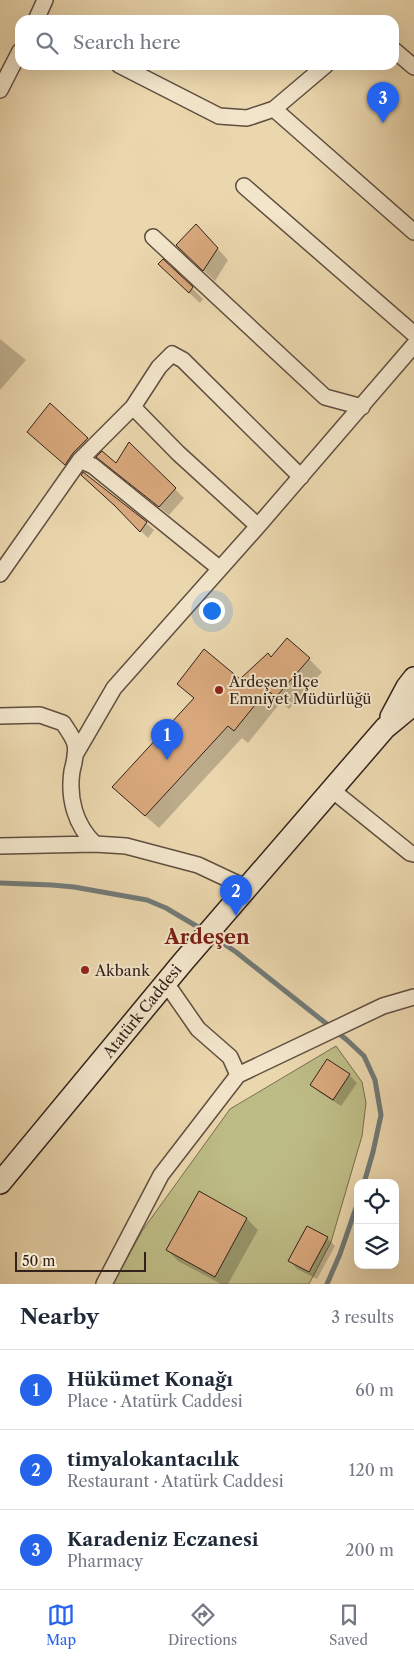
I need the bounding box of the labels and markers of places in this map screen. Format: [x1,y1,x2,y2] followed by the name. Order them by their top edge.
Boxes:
[367,82,399,123] pin: 3
[228,672,371,708] place label: Ardeşen İlçe Emniyet Müdürlüğü
[213,684,225,696] marker: Ardeşen İlçe Emniyet Müdürlüğü
[151,719,183,760] pin: 1
[220,875,252,916] pin: 2
[94,961,151,980] place label: Akbank
[79,964,91,976] marker: Akbank

